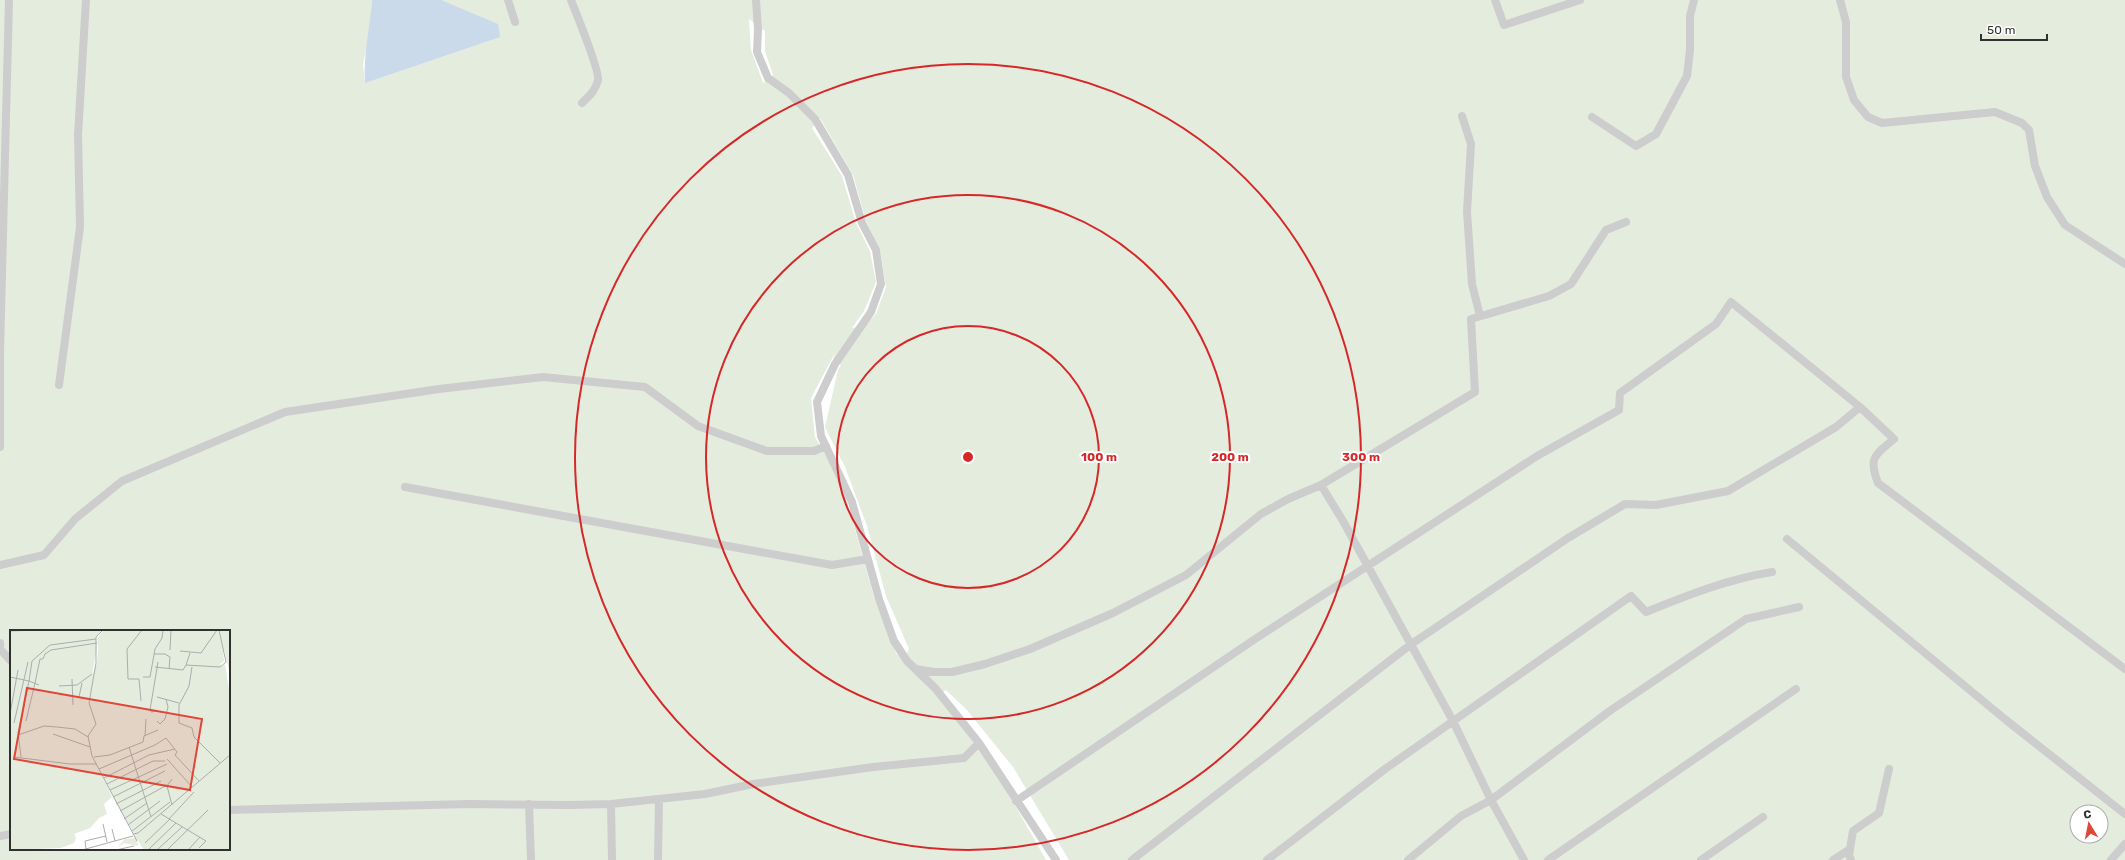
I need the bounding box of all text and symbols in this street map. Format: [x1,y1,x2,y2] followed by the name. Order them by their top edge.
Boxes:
[1981,16,2047,42] scale bar
[1987,23,2015,37] text: 50 m
[961,450,975,464] centre of rings
[1081,450,1117,464] text: 100 m
[1211,450,1249,464] text: 200 m
[1342,450,1380,464] text: 300 m
[10,630,230,850] inset map
[2069,804,2109,844] north arrow
[2082,808,2093,822] text: С

